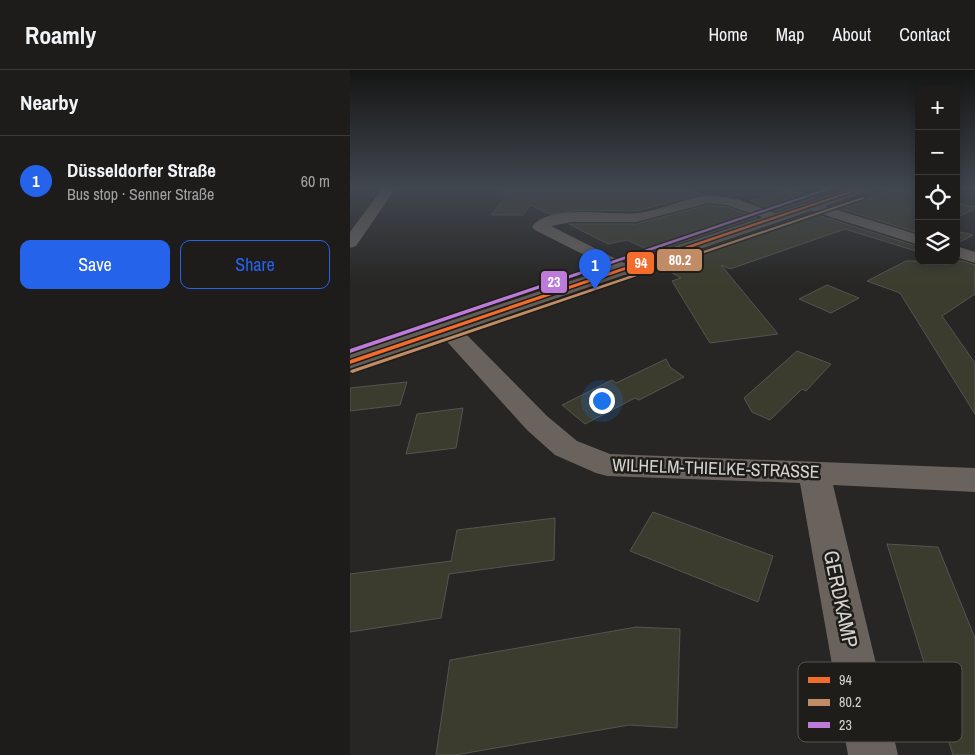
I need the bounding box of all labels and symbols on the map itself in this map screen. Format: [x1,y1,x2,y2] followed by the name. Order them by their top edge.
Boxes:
[656,248,703,272] line badge: 80.2
[579,249,611,290] pin: 1
[626,251,655,275] line badge: 94
[669,251,691,269] text: 80.2
[635,254,648,272] text: 94
[540,270,568,294] line badge: 23
[548,273,560,291] text: 23
[589,388,615,414] your location
[612,452,820,484] street label: WILHELM-THIELKE-STRASSE
[817,548,865,650] street label: GERDKAMP
[798,662,962,742] legend
[839,671,852,689] text: 94
[839,693,861,711] text: 80.2
[839,716,852,734] text: 23

